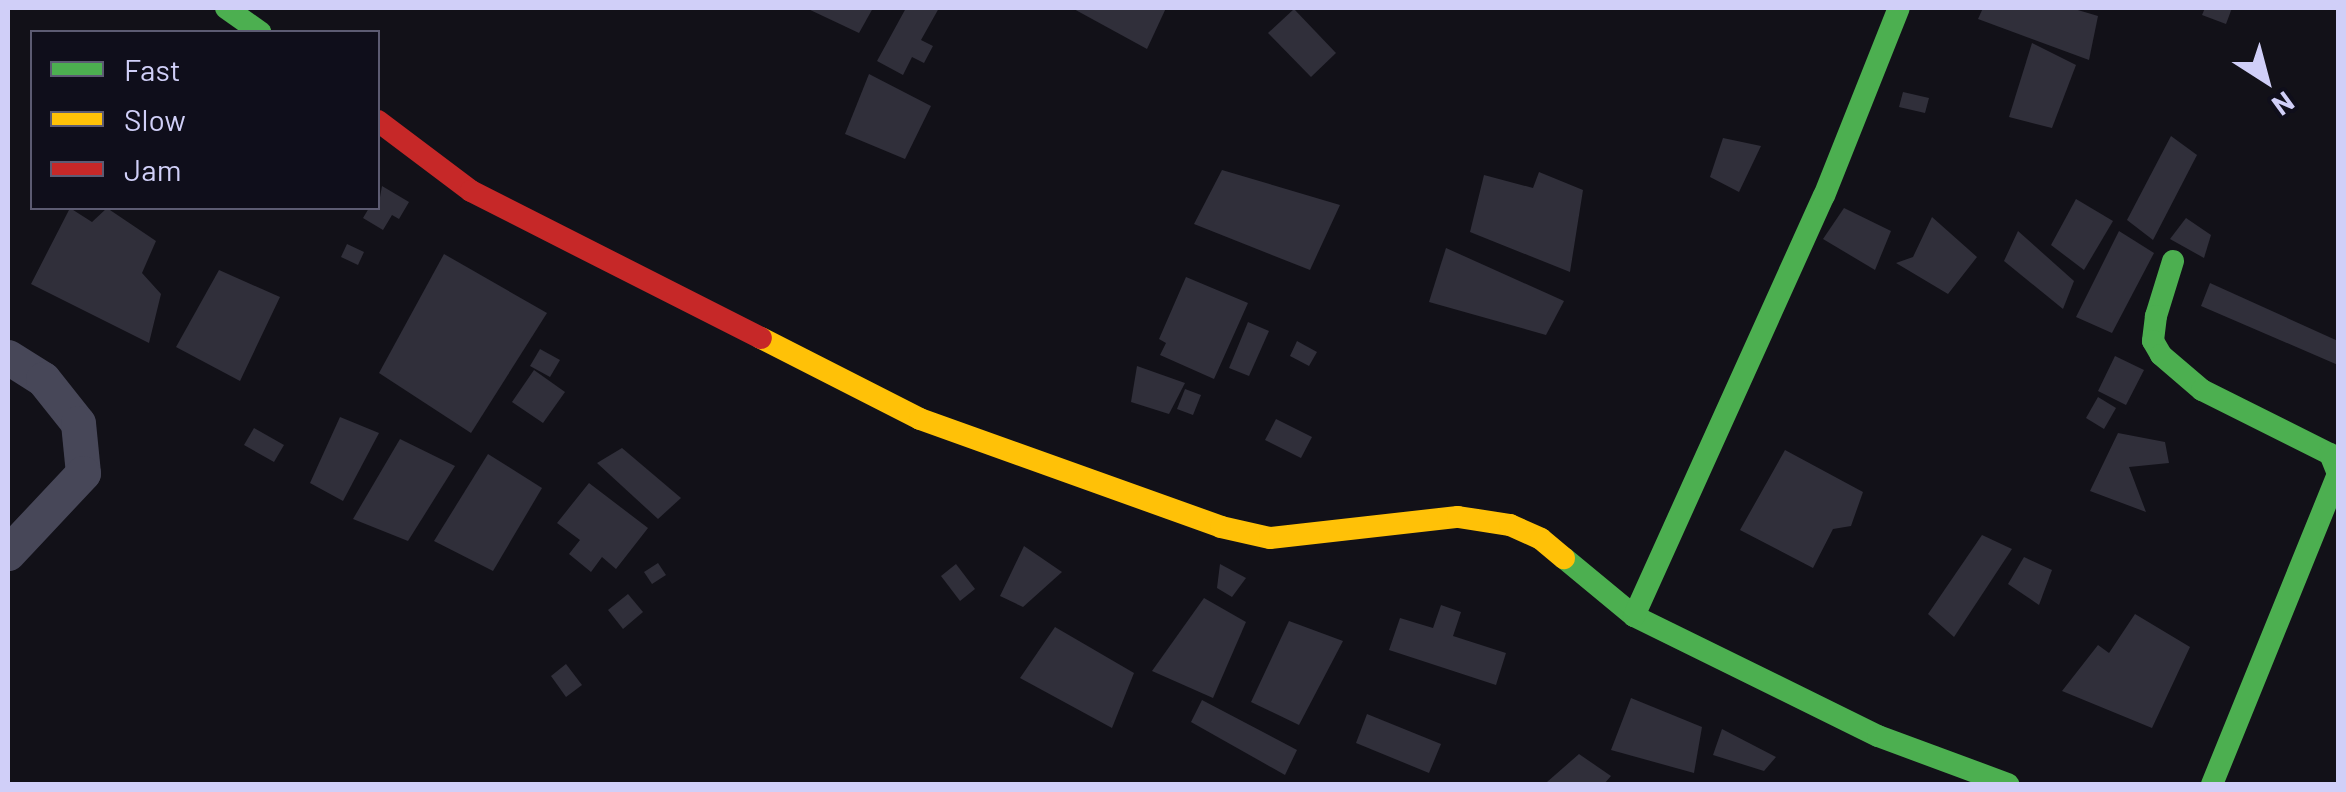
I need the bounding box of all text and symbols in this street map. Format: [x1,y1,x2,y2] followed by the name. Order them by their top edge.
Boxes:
[30,30,380,210] legend
[2216,30,2316,130] north arrow
[124,51,181,87] text: Fast
[2266,85,2301,123] text: N
[124,101,186,137] text: Slow
[124,151,181,187] text: Jam

